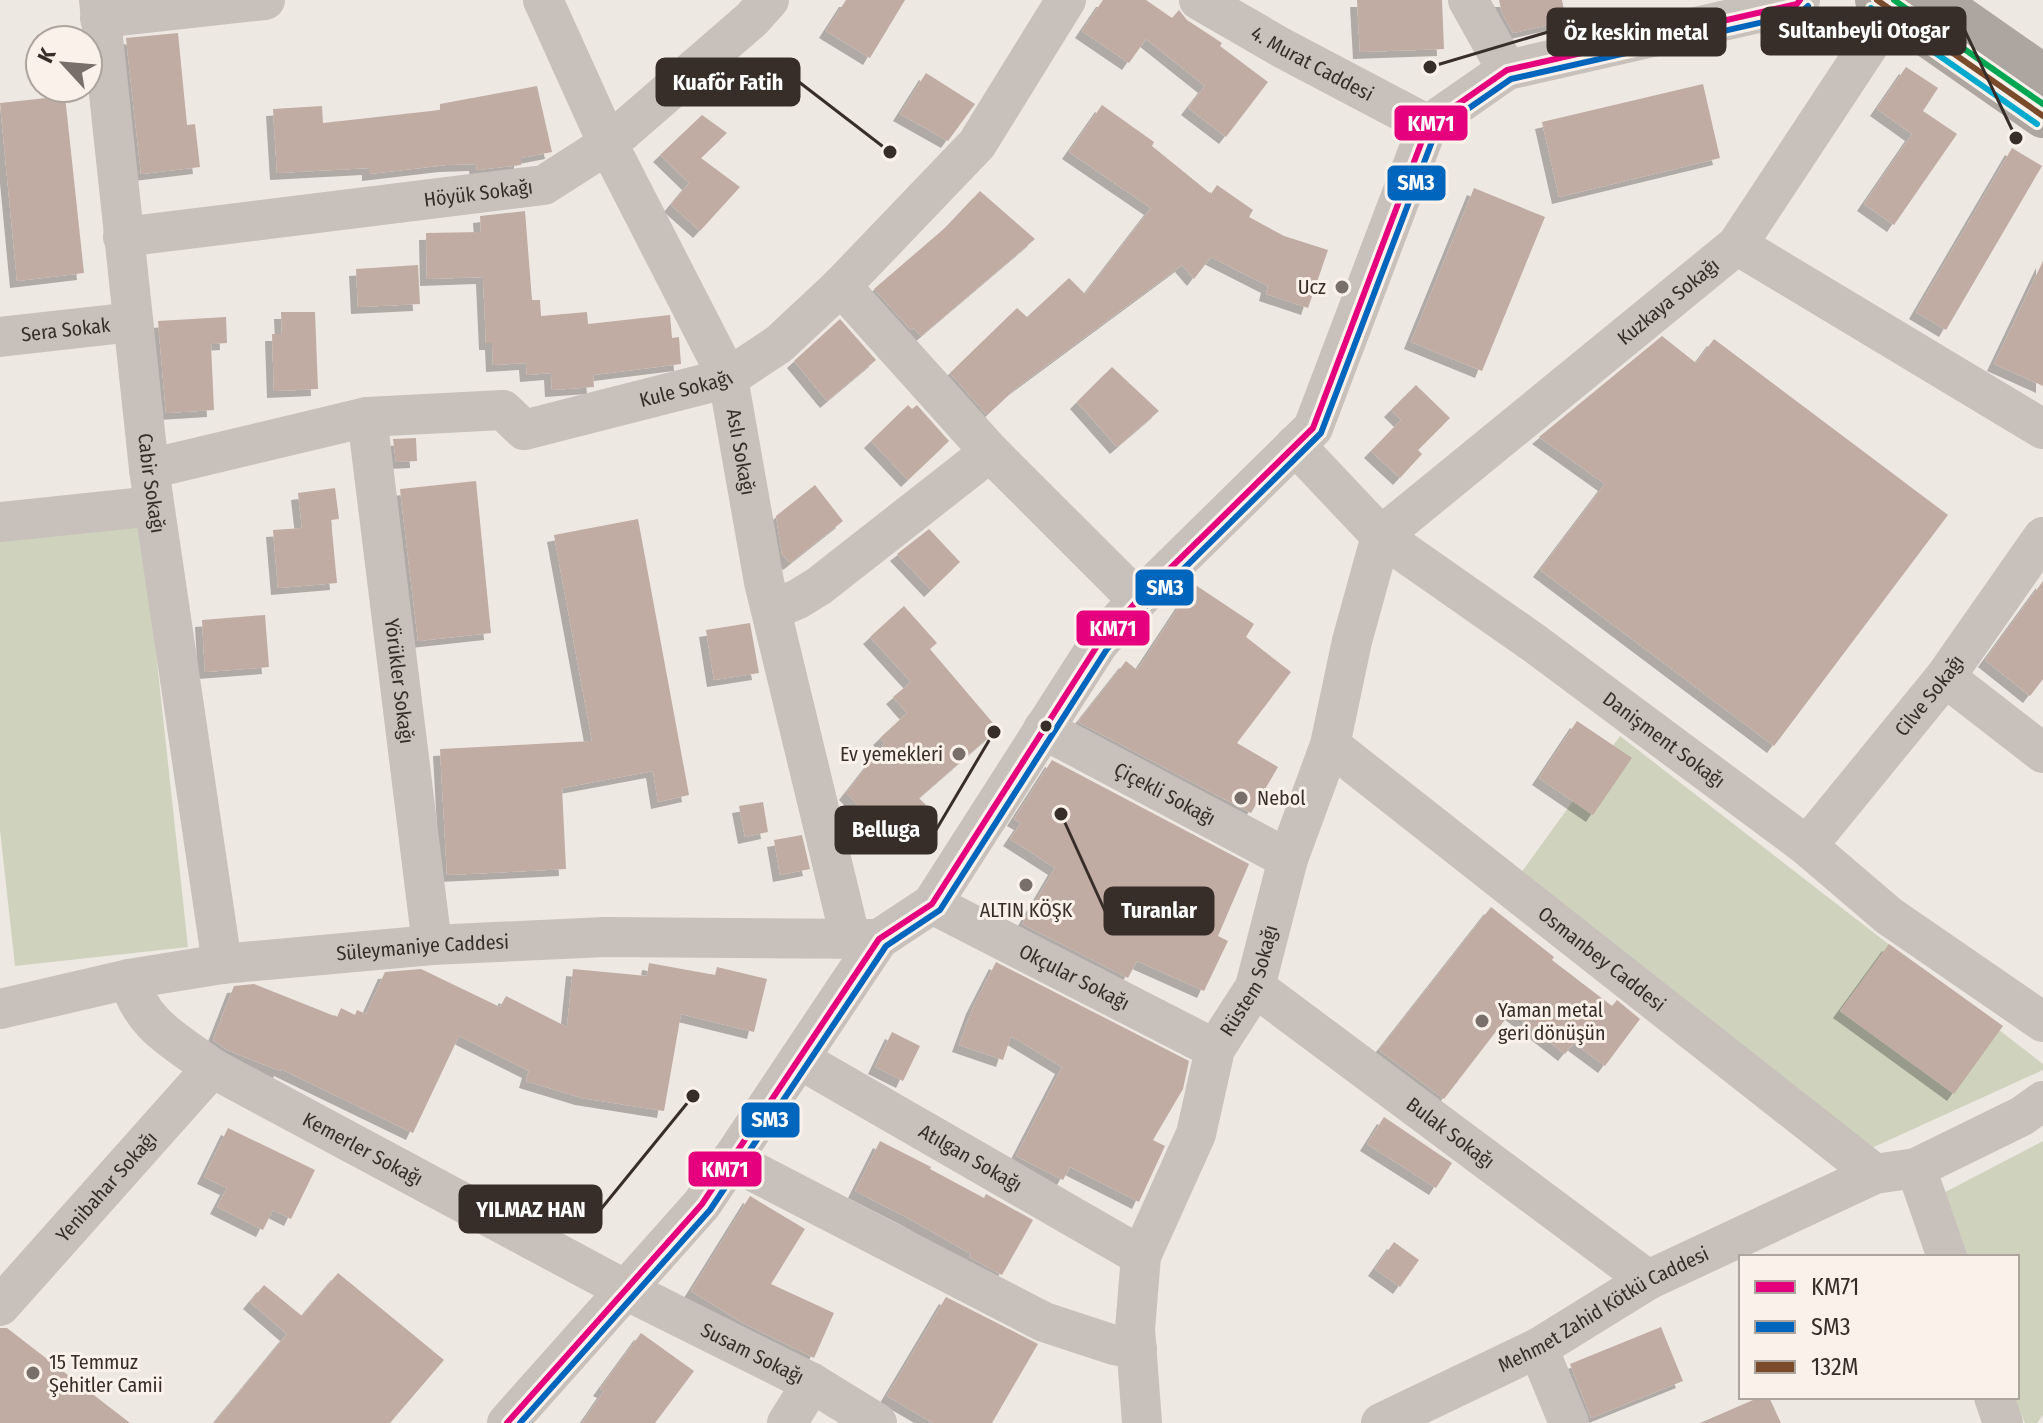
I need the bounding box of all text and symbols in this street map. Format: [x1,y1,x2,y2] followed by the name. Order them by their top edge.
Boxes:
[1762,8,1965,54] callout: Sultanbeyli Otogar
[1548,9,1725,55] callout: Öz keskin metal
[1779,17,1950,44] text: Sultanbeyli Otogar
[1564,19,1709,46] text: Öz keskin metal
[1247,21,1378,106] street label: 4. Murat Caddesi
[24,24,104,104] north arrow
[32,43,62,67] text: K
[657,59,799,105] callout: Kuaför Fatih
[673,69,783,96] text: Kuaför Fatih
[1393,104,1469,142] line badge: KM71
[1408,110,1454,137] text: KM71
[1386,164,1447,202] line badge: SM3
[1397,169,1435,196] text: SM3
[422,174,534,212] street label: Höyük Sokağı
[1613,253,1724,350] street label: Kuzkaya Sokağı
[1298,275,1326,299] place label: Ucz
[1333,278,1351,296] marker: Ucz
[20,313,112,347] street label: Sera Sokak
[637,366,737,412] street label: Kule Sokağı
[722,407,760,497] street label: Aslı Sokağı
[133,432,170,535] street label: Cabir Sokağı
[1134,568,1195,607] line badge: SM3
[1146,574,1184,601] text: SM3
[1075,609,1151,647] line badge: KM71
[1090,615,1136,642] text: KM71
[380,617,419,745] street label: Yörükler Sokağı
[1890,650,1969,741] street label: Cilve Sokağı
[1598,687,1730,793] street label: Danişment Sokağı
[1038,718,1054,734] unlabelled marker
[840,742,943,766] place label: Ev yemekleri
[950,745,968,763] marker: Ev yemekleri
[1110,757,1220,830] street label: Çiçekli Sokağı
[1257,786,1305,810] place label: Nebol
[1232,789,1250,807] marker: Nebol
[836,807,936,853] callout: Belluga
[852,816,920,843] text: Belluga
[1017,876,1035,894] marker: ALTIN KÖŞK
[1105,888,1213,934] callout: Turanlar
[1121,897,1198,924] text: Turanlar
[980,898,1073,923] place label: ALTIN KÖŞK
[1533,901,1670,1017] street label: Osmanbey Caddesi
[1215,922,1283,1041] street label: Rüstem Sokağı
[335,929,510,966] street label: Süleymaniye Caddesi
[1015,939,1134,1015] street label: Okçular Sokağı
[1498,998,1605,1046] place label: Yaman metal geri dönüşün
[1473,1012,1491,1030] marker: Yaman metal geri dönüşün
[1402,1092,1499,1174] street label: Bulak Sokağı
[740,1101,801,1139] line badge: SM3
[751,1106,789,1133] text: SM3
[299,1107,427,1191] street label: Kemerler Sokağı
[915,1119,1026,1197] street label: Atılgan Sokağı
[51,1126,162,1247] street label: Yenibahar Sokağı
[687,1150,763,1188] line badge: KM71
[702,1156,748,1183] text: KM71
[460,1186,601,1232] callout: YILMAZ HAN
[475,1196,586,1223] text: YILMAZ HAN
[1494,1241,1712,1377] street label: Mehmet Zahid Kötkü Caddesi
[1739,1255,2019,1399] legend
[1811,1273,1859,1301] text: KM71
[1811,1313,1851,1341] text: SM3
[697,1317,808,1389] street label: Susam Sokağı
[49,1350,163,1398] place label: 15 Temmuz Şehitler Camii
[1811,1353,1859,1381] text: 132M
[24,1364,42,1382] marker: 15 Temmuz Şehitler Camii

